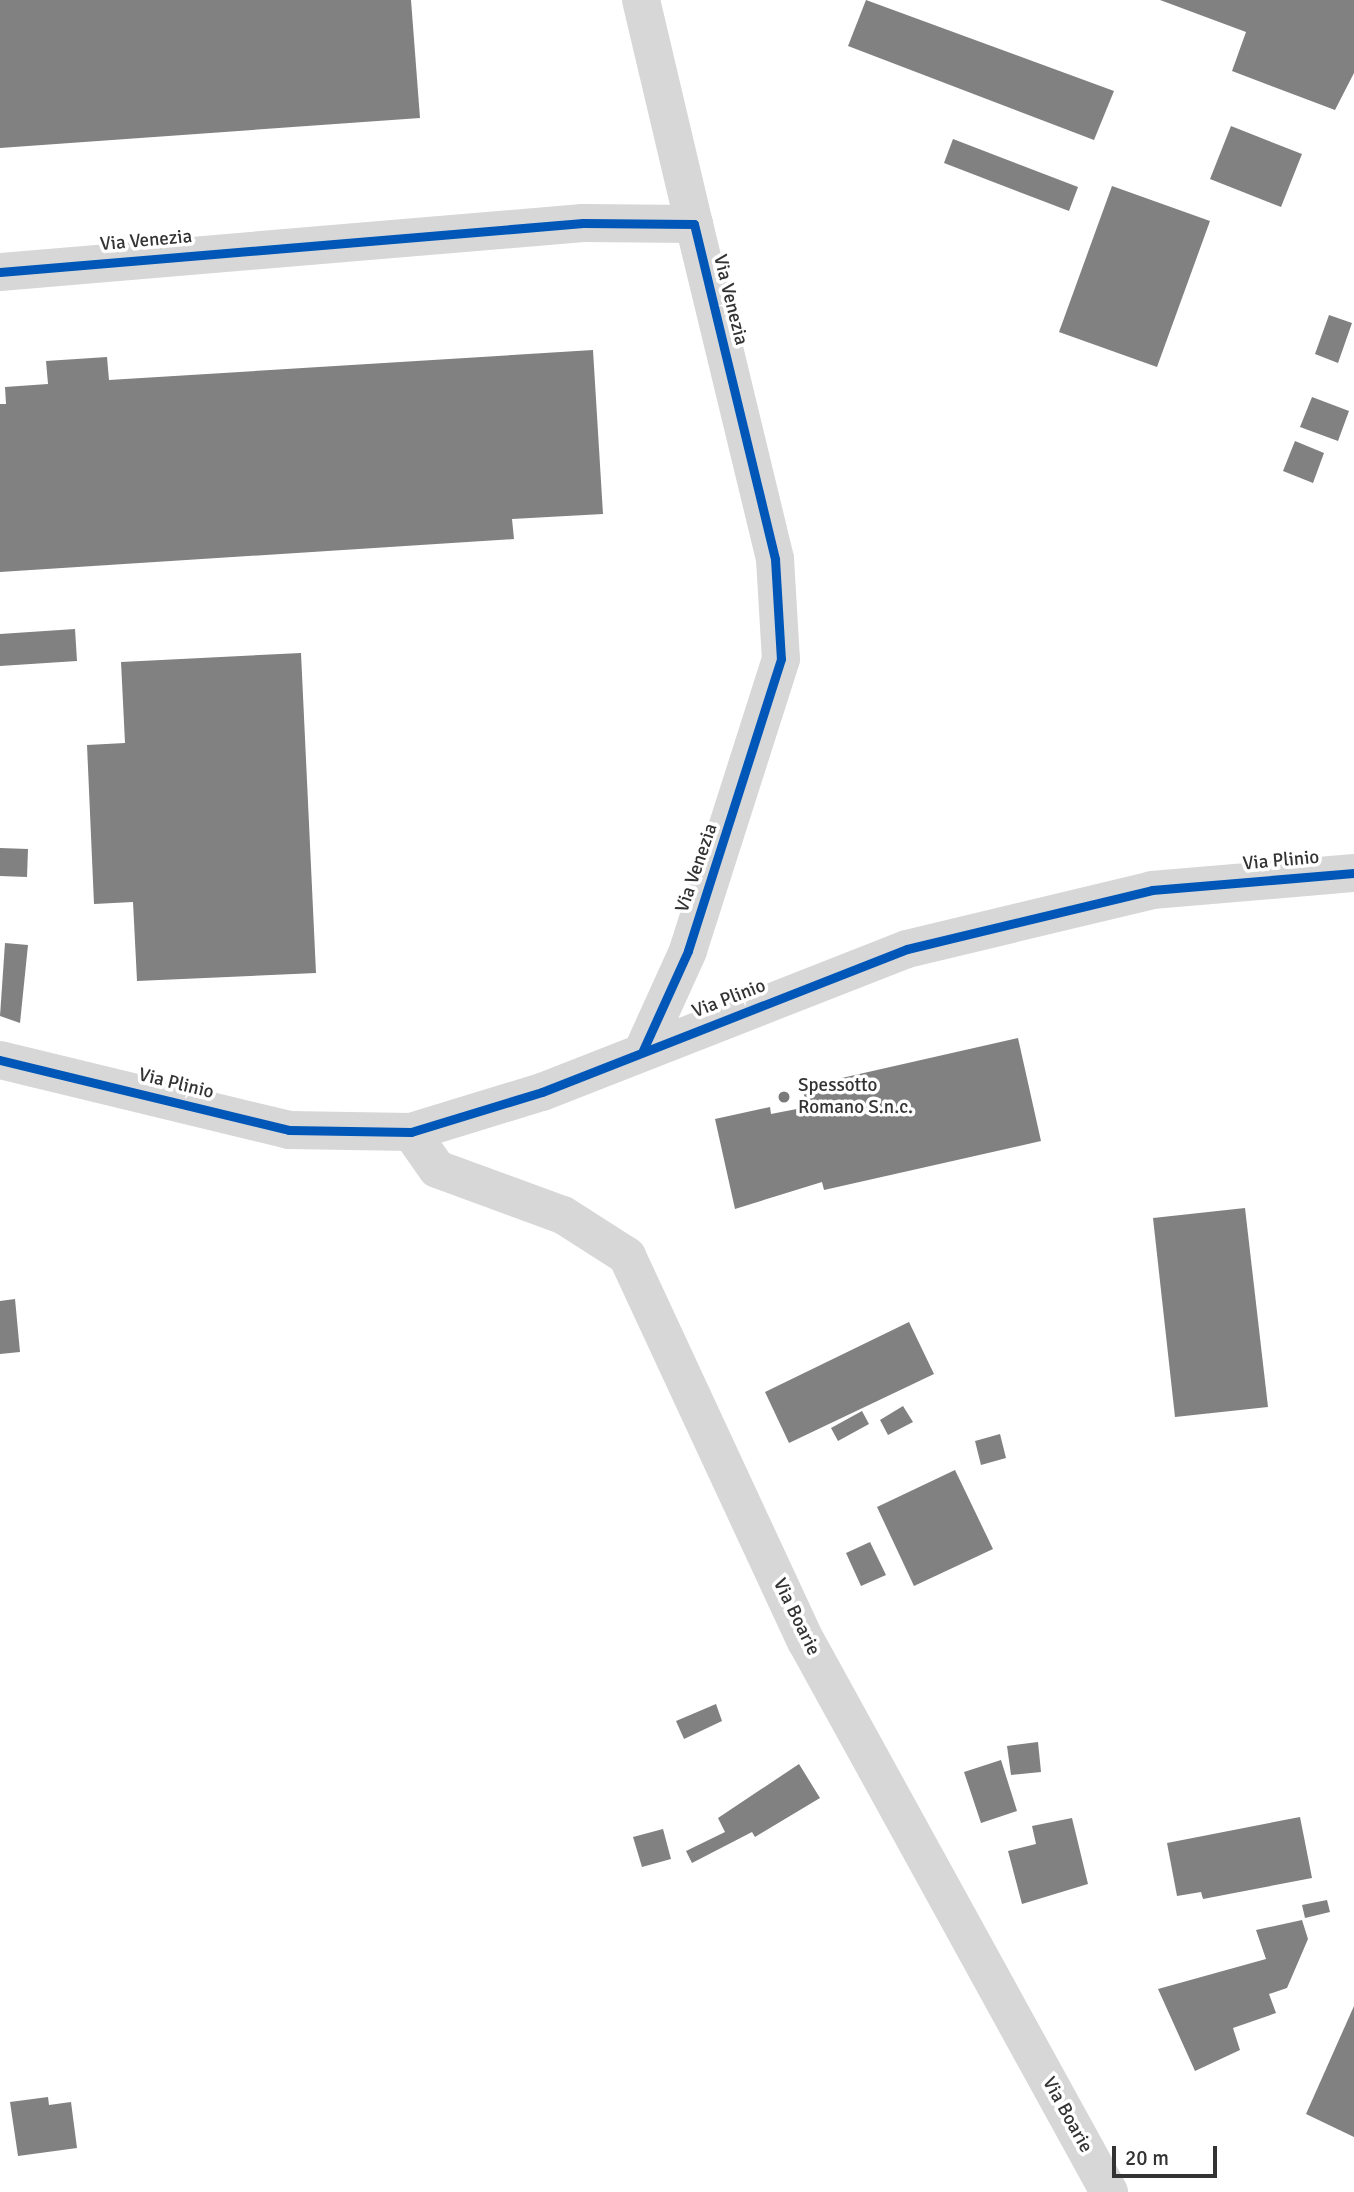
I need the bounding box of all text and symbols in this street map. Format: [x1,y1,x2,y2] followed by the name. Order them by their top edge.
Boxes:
[99,226,193,256] street label: Via Venezia
[708,252,752,348] street label: Via Venezia
[671,821,723,915] street label: Via Venezia
[1242,846,1320,876] street label: Via Plinio
[689,975,769,1023] street label: Via Plinio
[136,1064,216,1104] street label: Via Plinio
[798,1075,913,1119] place label: Spessotto Romano S.n.c.
[776,1089,792,1105] marker: Spessotto Romano S.n.c.
[768,1575,824,1659] street label: Via Boarie
[1037,2073,1097,2157] street label: Via Boarie
[1116,2132,1221,2176] scale bar
[1125,2145,1169,2171] text: 20 m

